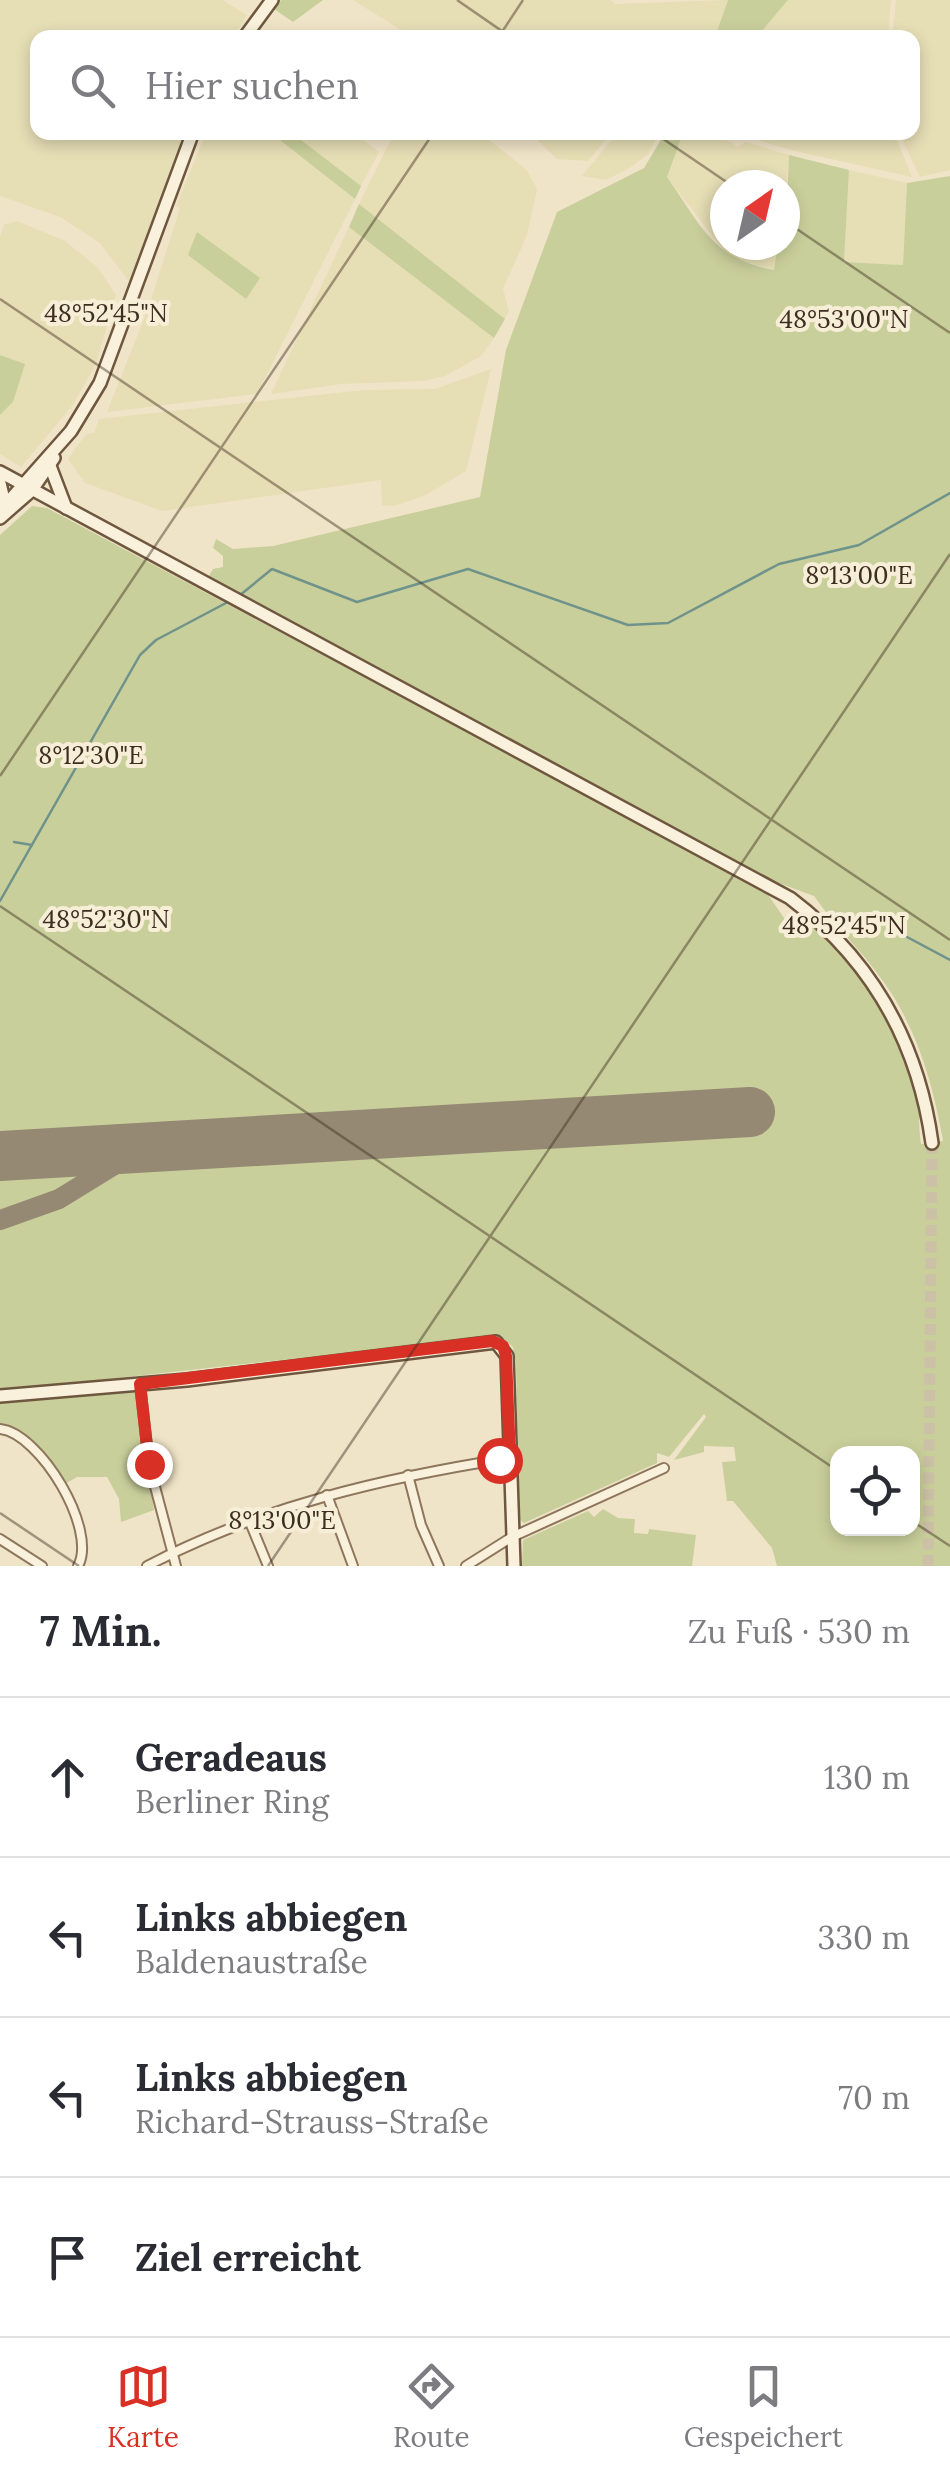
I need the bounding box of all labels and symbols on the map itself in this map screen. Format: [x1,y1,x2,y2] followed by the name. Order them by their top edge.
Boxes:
[710,170,800,260] north arrow
[44,297,168,329] text: 48°52'45"N
[779,303,909,335] text: 48°53'00"N
[805,559,913,591] text: 8°13'00"E
[38,739,144,771] text: 8°12'30"E
[42,903,170,935] text: 48°52'30"N
[782,909,906,941] text: 48°52'45"N
[477,1438,523,1484] route start
[127,1442,173,1488] route end
[228,1504,336,1536] text: 8°13'00"E

